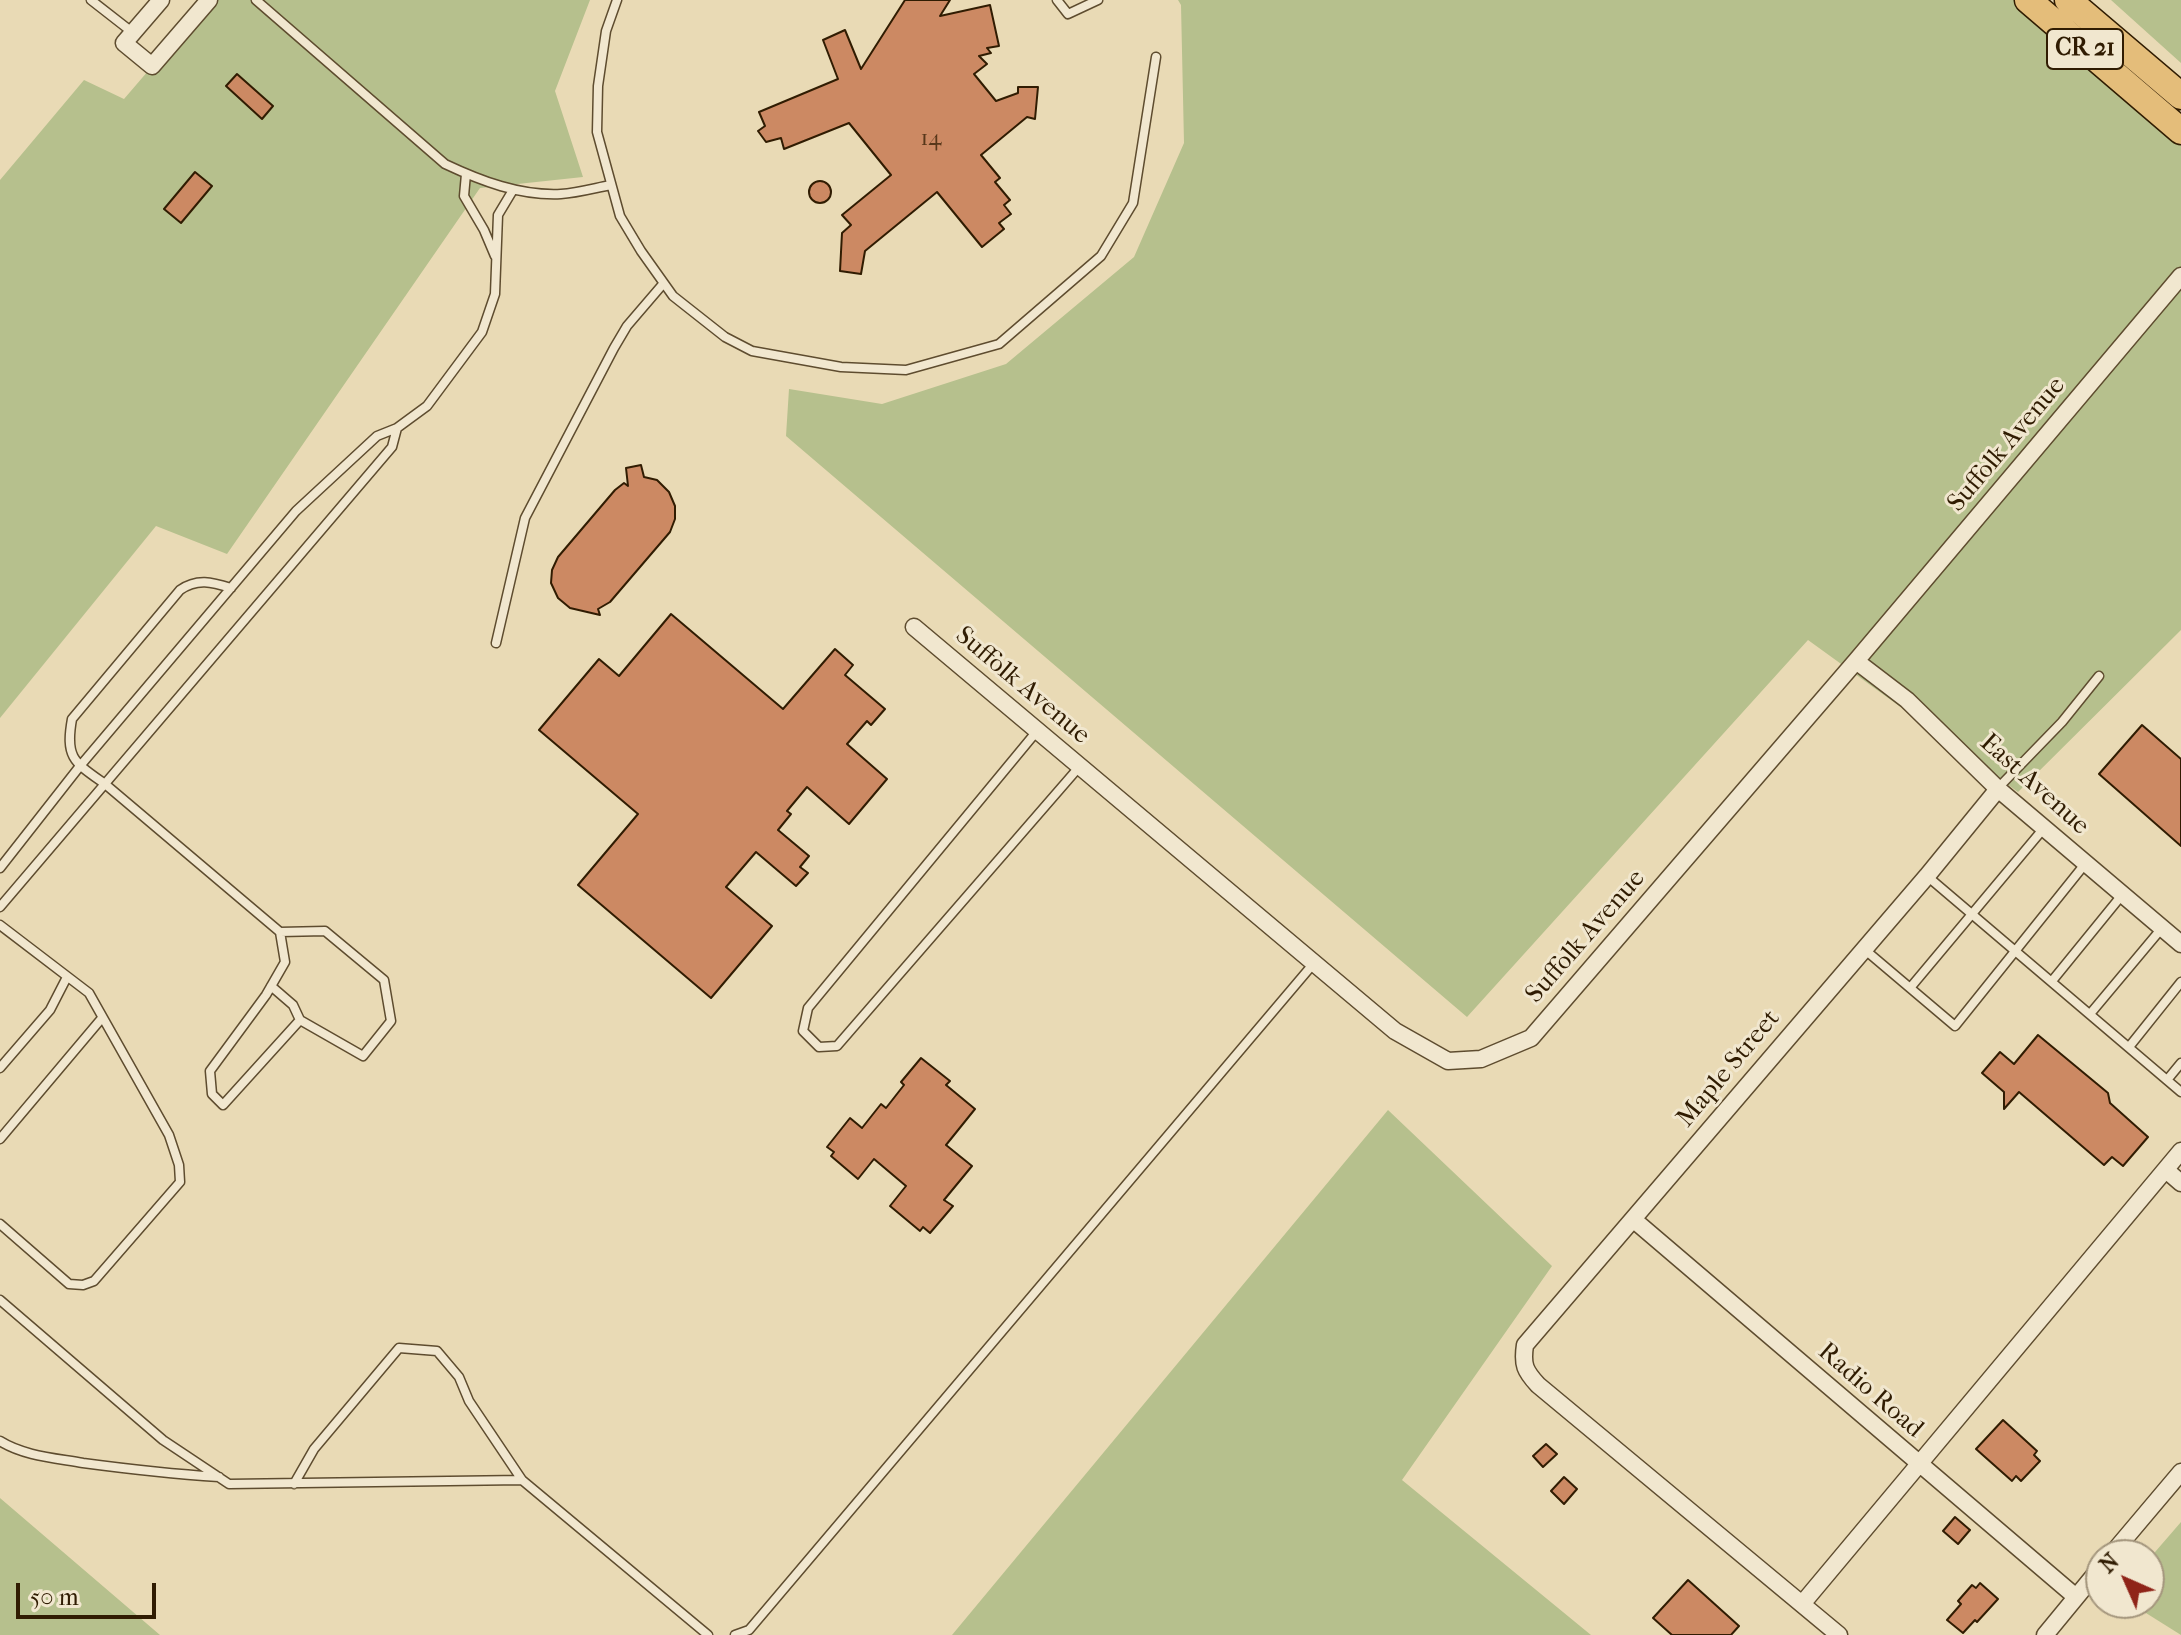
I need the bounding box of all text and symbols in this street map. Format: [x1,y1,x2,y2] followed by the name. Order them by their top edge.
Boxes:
[2047,29,2123,69] road number: CR 21
[921,127,941,153] house number: 14
[1942,371,2072,519] street label: Suffolk Avenue
[948,621,1096,751] street label: Suffolk Avenue
[1973,728,2095,842] street label: East Avenue
[1520,864,1652,1010] street label: Suffolk Avenue
[1671,1004,1787,1134] street label: Maple Street
[1811,1337,1929,1445] street label: Radio Road
[2085,1539,2165,1619] north arrow
[2094,1548,2125,1579] text: N
[20,1567,160,1617] scale bar
[30,1583,79,1611] text: 50 m

